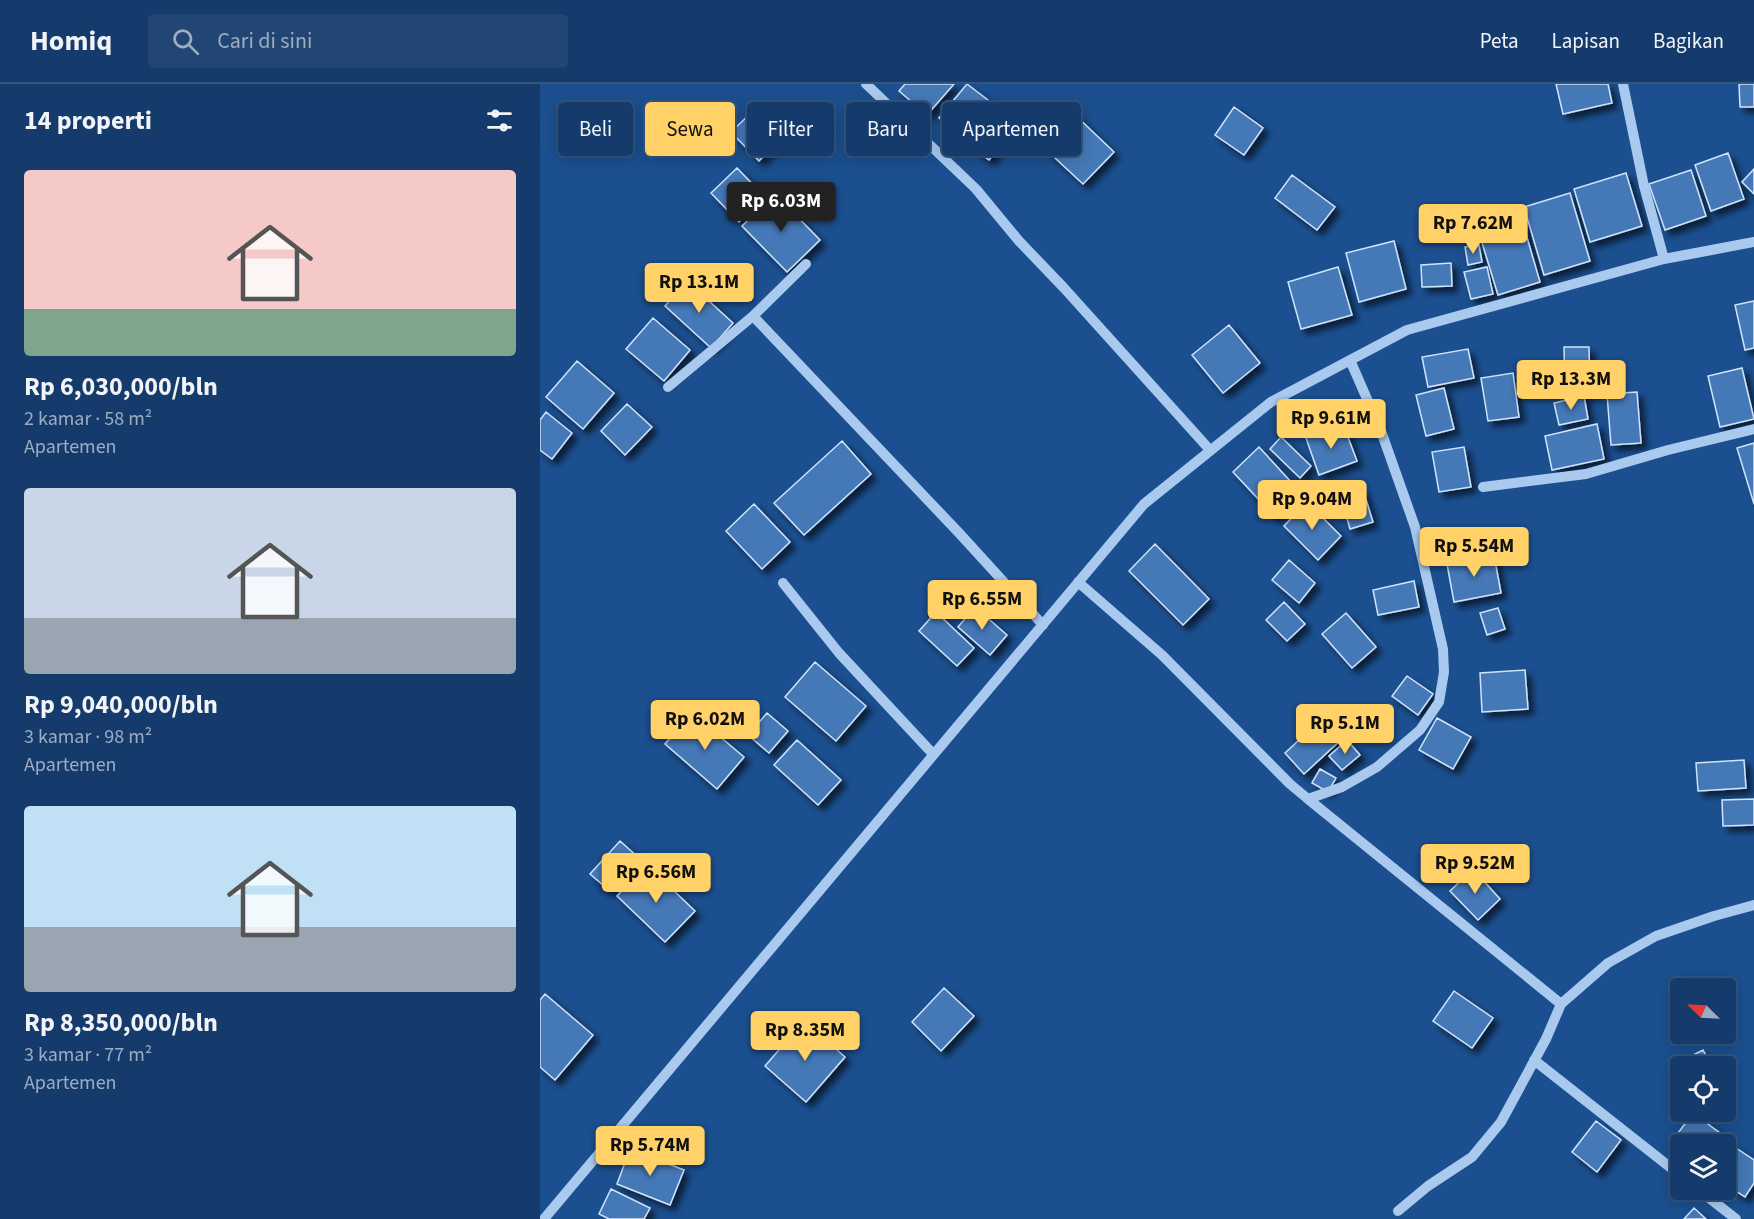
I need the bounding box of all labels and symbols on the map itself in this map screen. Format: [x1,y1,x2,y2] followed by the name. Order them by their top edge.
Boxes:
[719,182,843,233] pin: Rp 6.03M
[1411,204,1535,255] pin: Rp 7.62M
[637,263,761,314] pin: Rp 13.1M
[1509,360,1633,411] pin: Rp 13.3M
[1269,399,1393,450] pin: Rp 9.61M
[1250,480,1374,531] pin: Rp 9.04M
[1412,527,1536,578] pin: Rp 5.54M
[920,580,1044,631] pin: Rp 6.55M
[643,700,767,751] pin: Rp 6.02M
[1290,704,1400,755] pin: Rp 5.1M
[1413,844,1537,895] pin: Rp 9.52M
[594,853,718,904] pin: Rp 6.56M
[1670,978,1736,1044] north arrow
[743,1011,867,1062] pin: Rp 8.35M
[588,1126,712,1177] pin: Rp 5.74M

